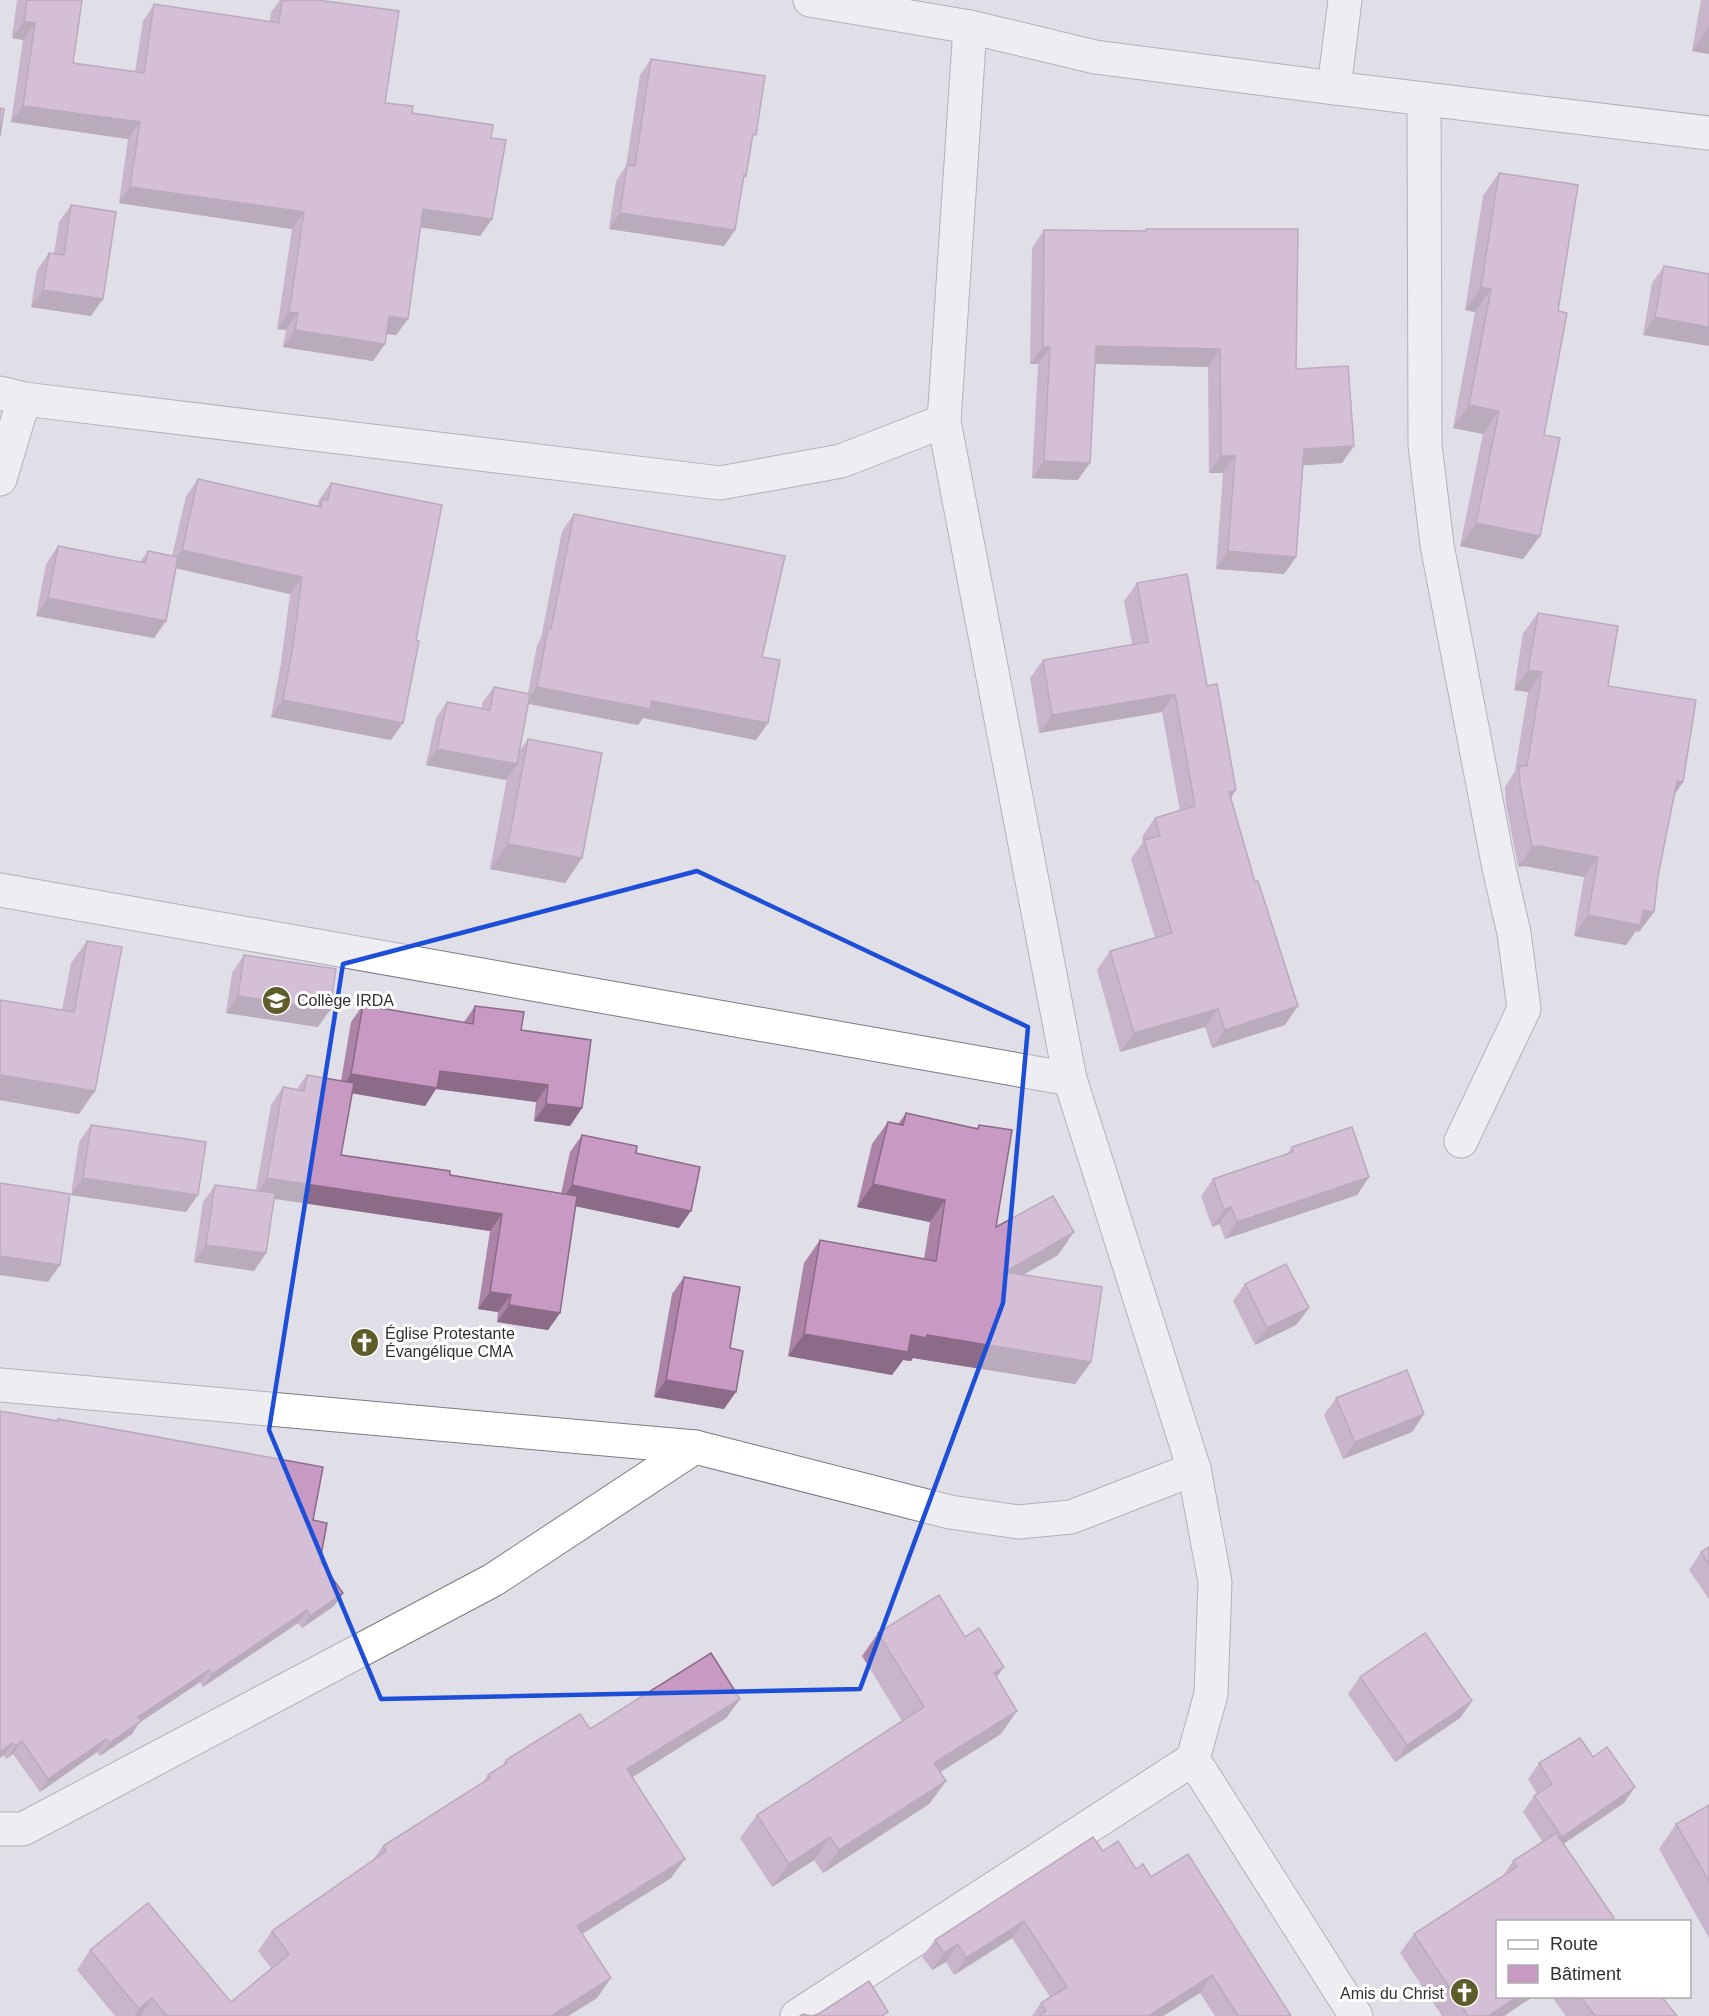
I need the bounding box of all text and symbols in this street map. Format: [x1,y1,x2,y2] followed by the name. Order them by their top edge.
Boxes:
[260,984,292,1016] school or university icon: Collège IRDA
[297,992,394,1009] place label: Collège IRDA
[385,1324,515,1360] place label: Église Protestante Évangélique CMA
[348,1326,380,1358] church icon: Église Protestante Évangélique CMA
[1496,1920,1691,1998] legend
[1550,1934,1598,1954] text: Route
[1550,1964,1621,1984] text: Bâtiment
[1449,1977,1481,2009] church icon: Amis du Christ
[1340,1985,1445,2002] place label: Amis du Christ

